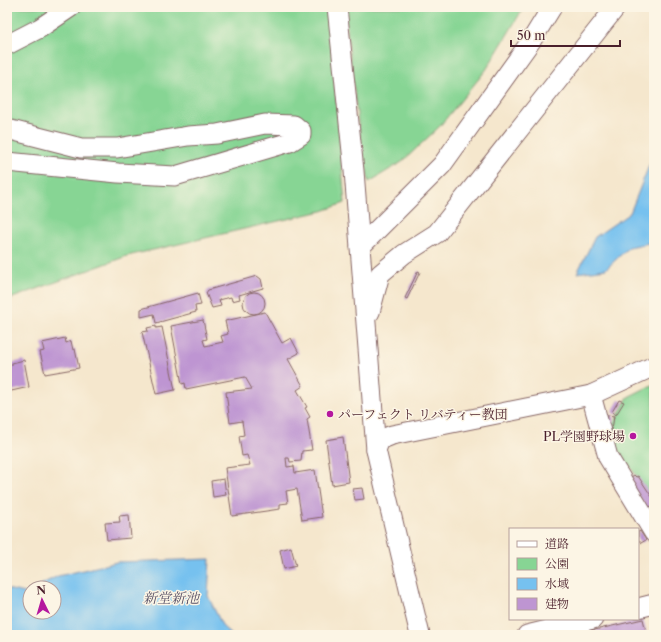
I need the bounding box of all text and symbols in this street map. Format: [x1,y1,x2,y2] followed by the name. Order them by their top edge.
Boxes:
[511,22,620,48] scale bar
[517,28,546,43] text: 50 m
[338,406,508,422] place label: パーフェクト リバティー教団
[325,409,335,419] marker: パーフェクト リバティー教団
[543,428,625,444] place label: PL学園野球場
[628,431,638,441] marker: PL学園野球場
[509,528,639,620] legend
[545,536,569,551] text: 道路
[545,556,569,571] text: 公園
[545,576,569,591] text: 水域
[22,580,62,620] north arrow
[36,583,47,597] text: N
[143,589,201,607] water label: 新堂新池
[545,596,569,611] text: 建物

